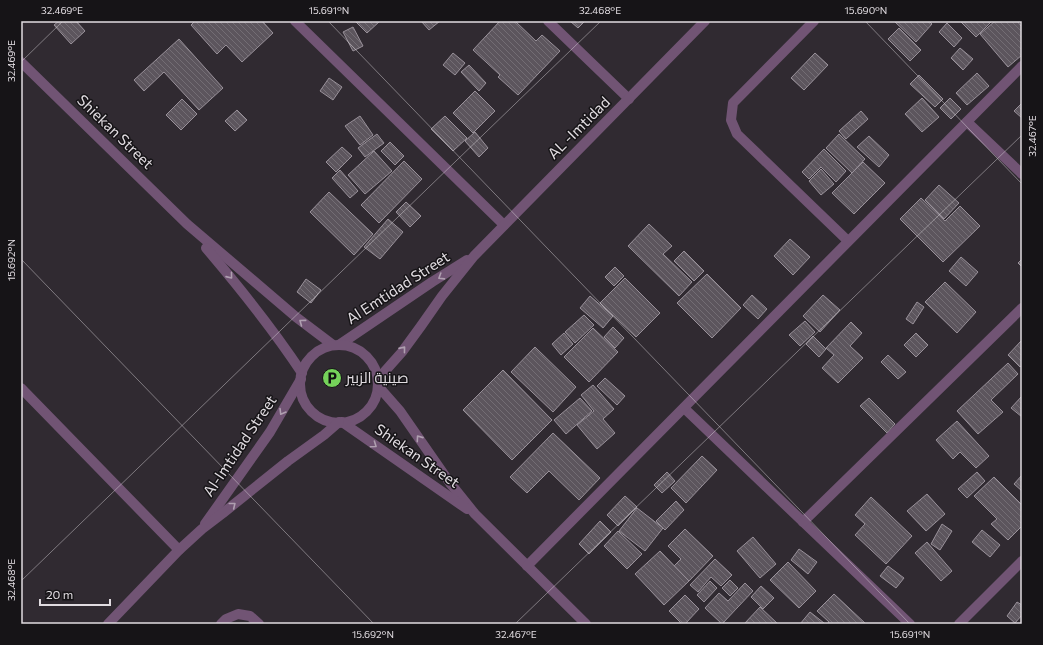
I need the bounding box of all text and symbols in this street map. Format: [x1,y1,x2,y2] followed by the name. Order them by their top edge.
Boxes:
[41,4,83,16] text: 32.469°E
[309,4,349,16] text: 15.691°N
[579,4,621,16] text: 32.468°E
[845,4,887,16] text: 15.690°N
[5,40,17,82] text: 32.469°E
[74,90,158,172] street label: Shiekan Street
[543,92,613,162] street label: AL -Imtidad
[1026,115,1038,157] text: 32.467°E
[5,239,17,281] text: 15.692°N
[342,247,452,327] street label: Al Emtidad Street
[225,272,232,279] one-way arrow
[438,272,445,279] one-way arrow
[299,319,306,327] one-way arrow
[398,347,405,354] one-way arrow
[321,367,343,389] parking icon: صينية الزبير
[345,368,409,387] place label: صينية الزبير
[199,391,280,499] street label: Al-Imtidad Street
[279,408,286,415] one-way arrow
[372,419,463,491] street label: Shiekan Street
[416,435,424,442] one-way arrow
[370,440,377,448] one-way arrow
[228,503,235,510] one-way arrow
[5,559,17,601] text: 32.468°E
[40,581,110,607] scale bar
[46,587,73,601] text: 20 m
[352,628,394,640] text: 15.692°N
[495,628,537,640] text: 32.467°E
[890,628,930,640] text: 15.691°N

